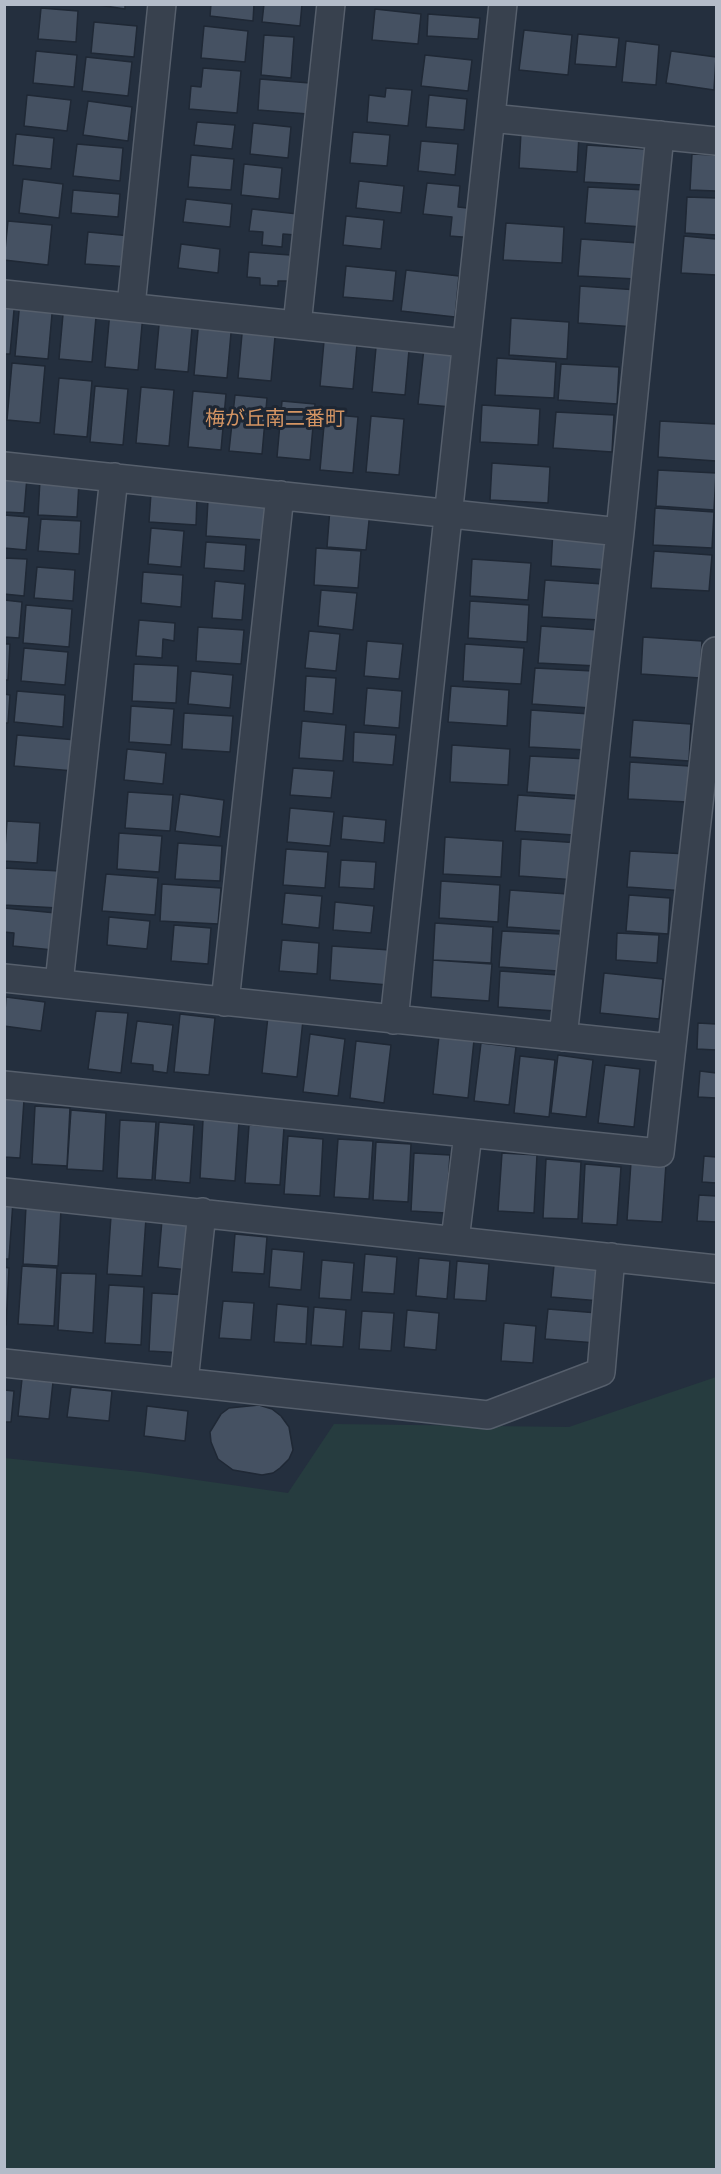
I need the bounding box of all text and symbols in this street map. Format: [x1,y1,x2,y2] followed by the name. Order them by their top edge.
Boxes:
[205,408,345,432] district label: 梅が丘南二番町

